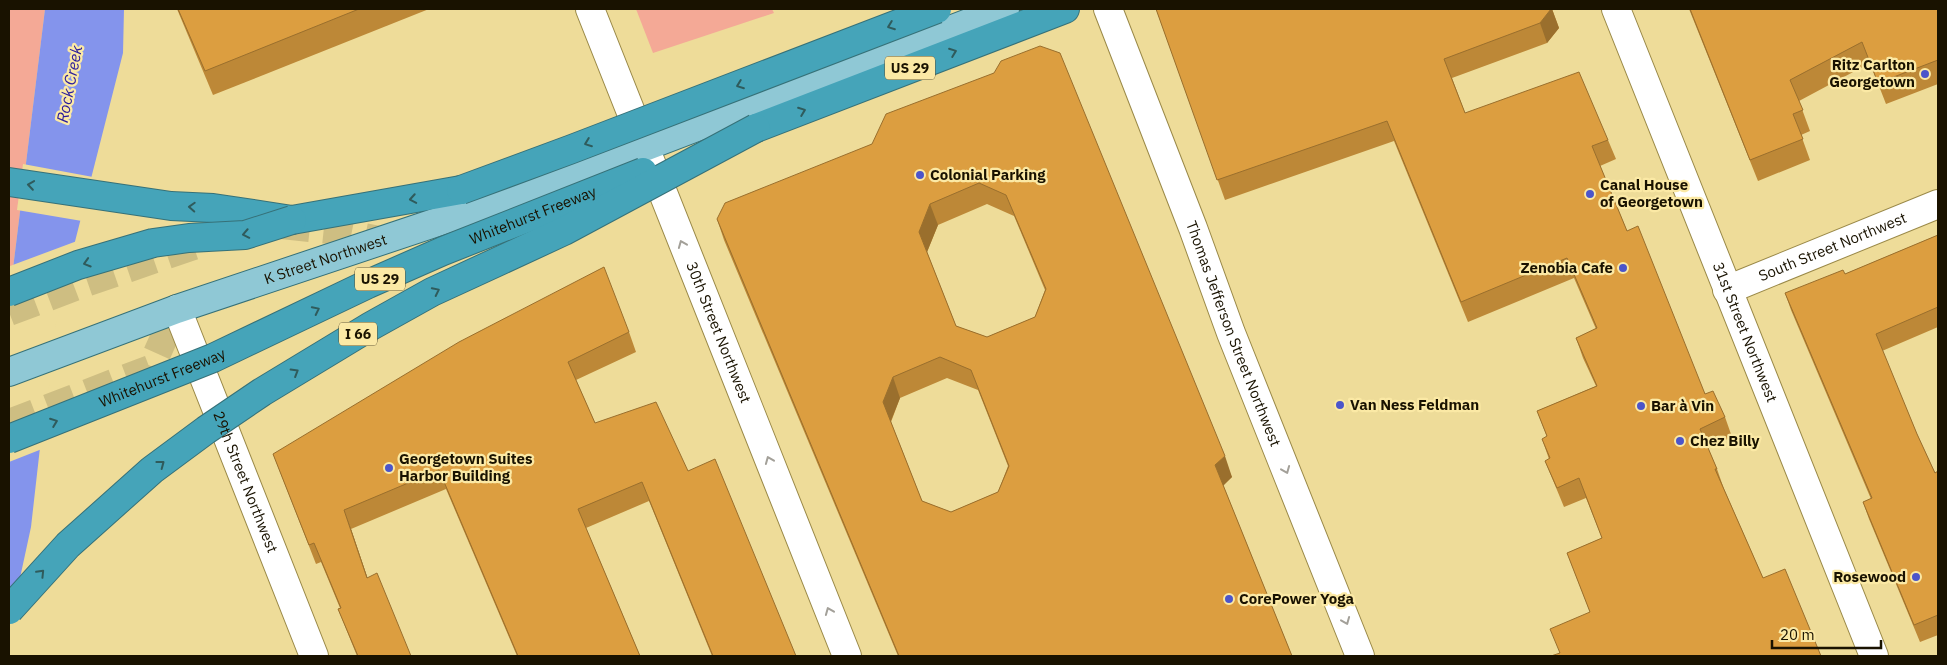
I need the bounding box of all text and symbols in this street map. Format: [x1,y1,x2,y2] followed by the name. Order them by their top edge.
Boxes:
[888,20,896,30] one-way arrow
[52,43,86,124] water label: Rock Creek
[948,48,957,58] one-way arrow
[1829,55,1915,91] place label: Ritz Carlton Georgetown
[885,56,935,80] road number: US 29
[1919,68,1931,80] marker: Ritz Carlton Georgetown
[736,79,745,89] one-way arrow
[797,106,806,117] one-way arrow
[584,137,593,147] one-way arrow
[930,165,1046,184] place label: Colonial Parking
[914,169,926,181] marker: Colonial Parking
[1600,175,1703,211] place label: Canal House of Georgetown
[27,181,35,191] one-way arrow
[467,181,599,249] street label: Whitehurst Freeway
[1584,188,1596,200] marker: Canal House of Georgetown
[408,193,417,203] one-way arrow
[188,201,196,212] one-way arrow
[1756,208,1909,285] street label: South Street Northwest
[1182,218,1285,449] street label: Thomas Jefferson Street Northwest
[241,228,250,239] one-way arrow
[261,230,389,288] street label: K Street Northwest
[678,240,689,249] one-way arrow
[83,257,91,267] one-way arrow
[1521,258,1613,277] place label: Zenobia Cafe
[682,259,756,406] street label: 30th Street Northwest
[1709,259,1782,405] street label: 31st Street Northwest
[1617,262,1629,274] marker: Zenobia Cafe
[355,268,405,290] road number: US 29
[430,287,439,297] one-way arrow
[311,305,320,316] one-way arrow
[339,322,377,346] road number: I 66
[96,343,229,411] street label: Whitehurst Freeway
[290,369,299,379] one-way arrow
[1350,395,1479,414] place label: Van Ness Feldman
[1651,396,1714,415] place label: Bar à Vin
[1334,399,1346,411] marker: Van Ness Feldman
[1635,400,1647,412] marker: Bar à Vin
[209,408,282,555] street label: 29th Street Northwest
[49,418,58,428] one-way arrow
[1690,431,1760,450] place label: Chez Billy
[1674,435,1686,447] marker: Chez Billy
[399,449,533,485] place label: Georgetown Suites Harbor Building
[764,456,775,465] one-way arrow
[155,461,164,469] one-way arrow
[383,462,395,474] marker: Georgetown Suites Harbor Building
[1280,465,1290,474] one-way arrow
[1833,567,1906,586] place label: Rosewood
[35,570,44,579] one-way arrow
[1910,571,1922,583] marker: Rosewood
[1239,589,1355,608] place label: CorePower Yoga
[1223,593,1235,605] marker: CorePower Yoga
[825,607,835,616] one-way arrow
[1340,616,1350,624] one-way arrow
[1772,618,1881,650] scale bar
[1780,625,1815,644] text: 20 m

